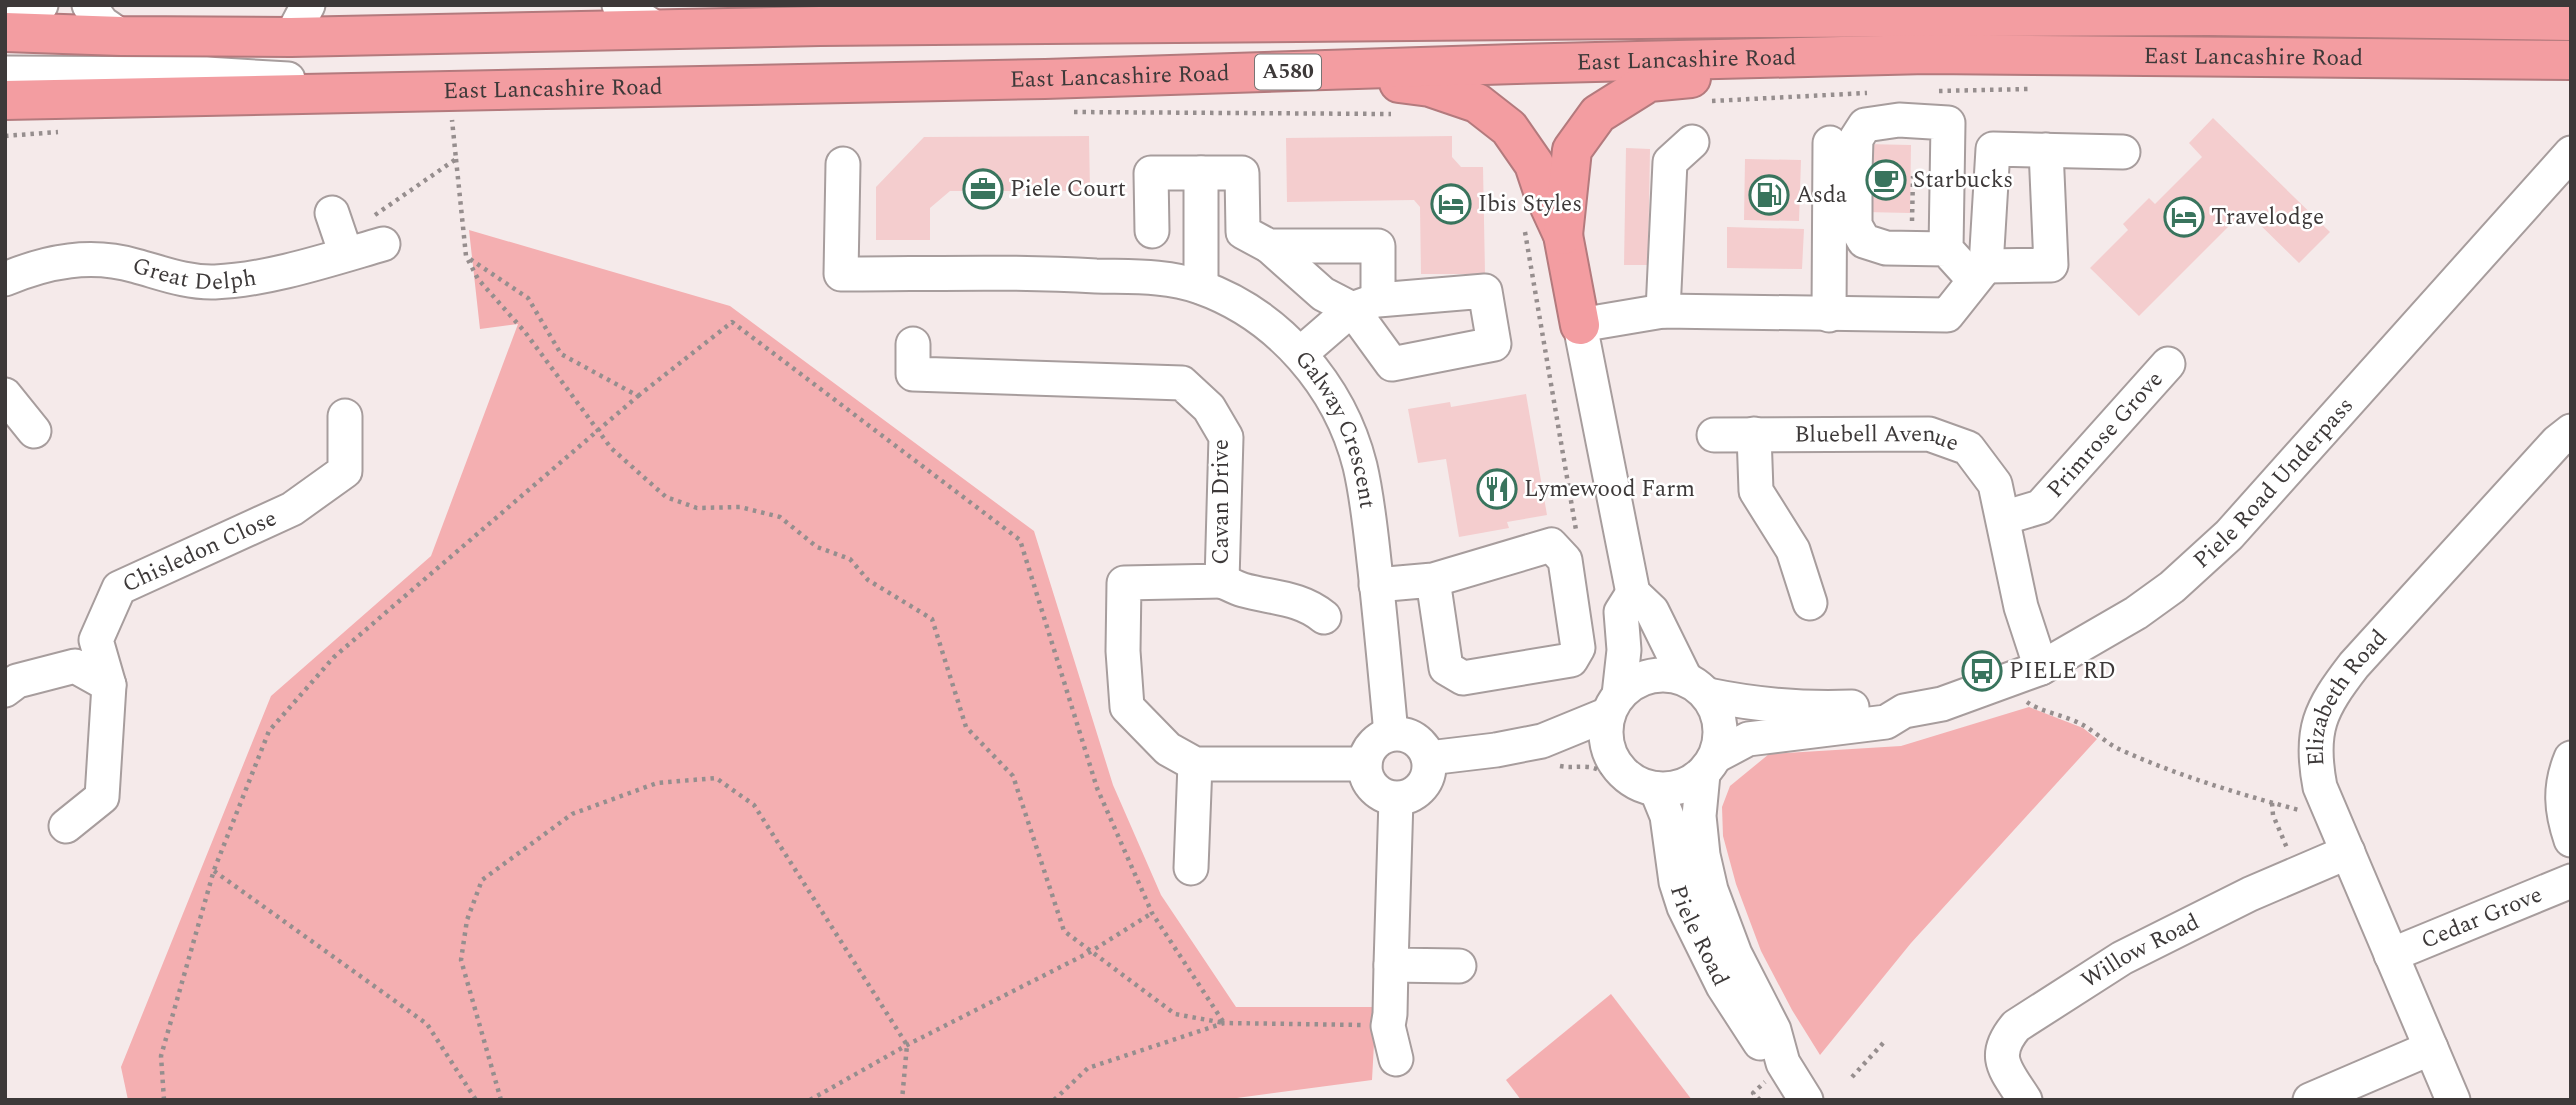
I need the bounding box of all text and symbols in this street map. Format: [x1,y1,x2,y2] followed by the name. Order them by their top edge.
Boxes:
[2143,39,2364,76] street label: East Lancashire Road
[1576,40,1797,80] street label: East Lancashire Road
[1255,55,1321,90] road number: A580
[1010,56,1230,97] street label: East Lancashire Road
[443,69,663,109] street label: East Lancashire Road
[1865,159,1907,201] cafe icon: Starbucks
[1913,163,2013,198] place label: Starbucks
[962,168,1004,210] office icon: Piele Court
[1010,172,1126,207] place label: Piele Court
[1748,174,1790,216] fuel station icon: Asda
[1796,178,1847,213] place label: Asda
[1430,183,1472,225] hotel icon: Ibis Styles
[1478,187,1582,222] place label: Ibis Styles
[2163,196,2205,238] hotel icon: Travelodge
[2211,200,2324,235] place label: Travelodge
[128,248,259,300] street label: Great Delph
[1286,343,1385,511] street label: Galway Crescent
[2038,363,2171,506] street label: Primrose Grove
[2185,389,2362,577] street label: Piele Road Underpass
[1794,416,1964,461] street label: Bluebell Avenue
[1204,439,1239,565] street label: Cavan Drive
[1476,468,1518,510] restaurant icon: Lymewood Farm
[1524,472,1695,507] place label: Lymewood Farm
[116,501,282,602] street label: Chisledon Close
[2298,622,2396,767] street label: Elizabeth Road
[1961,650,2003,692] bus stop icon: PIELE RD
[2009,654,2116,689] place label: PIELE RD
[2416,877,2548,958] street label: Cedar Grove
[1661,880,1738,992] street label: Piele Road
[2074,904,2206,997] street label: Willow Road

